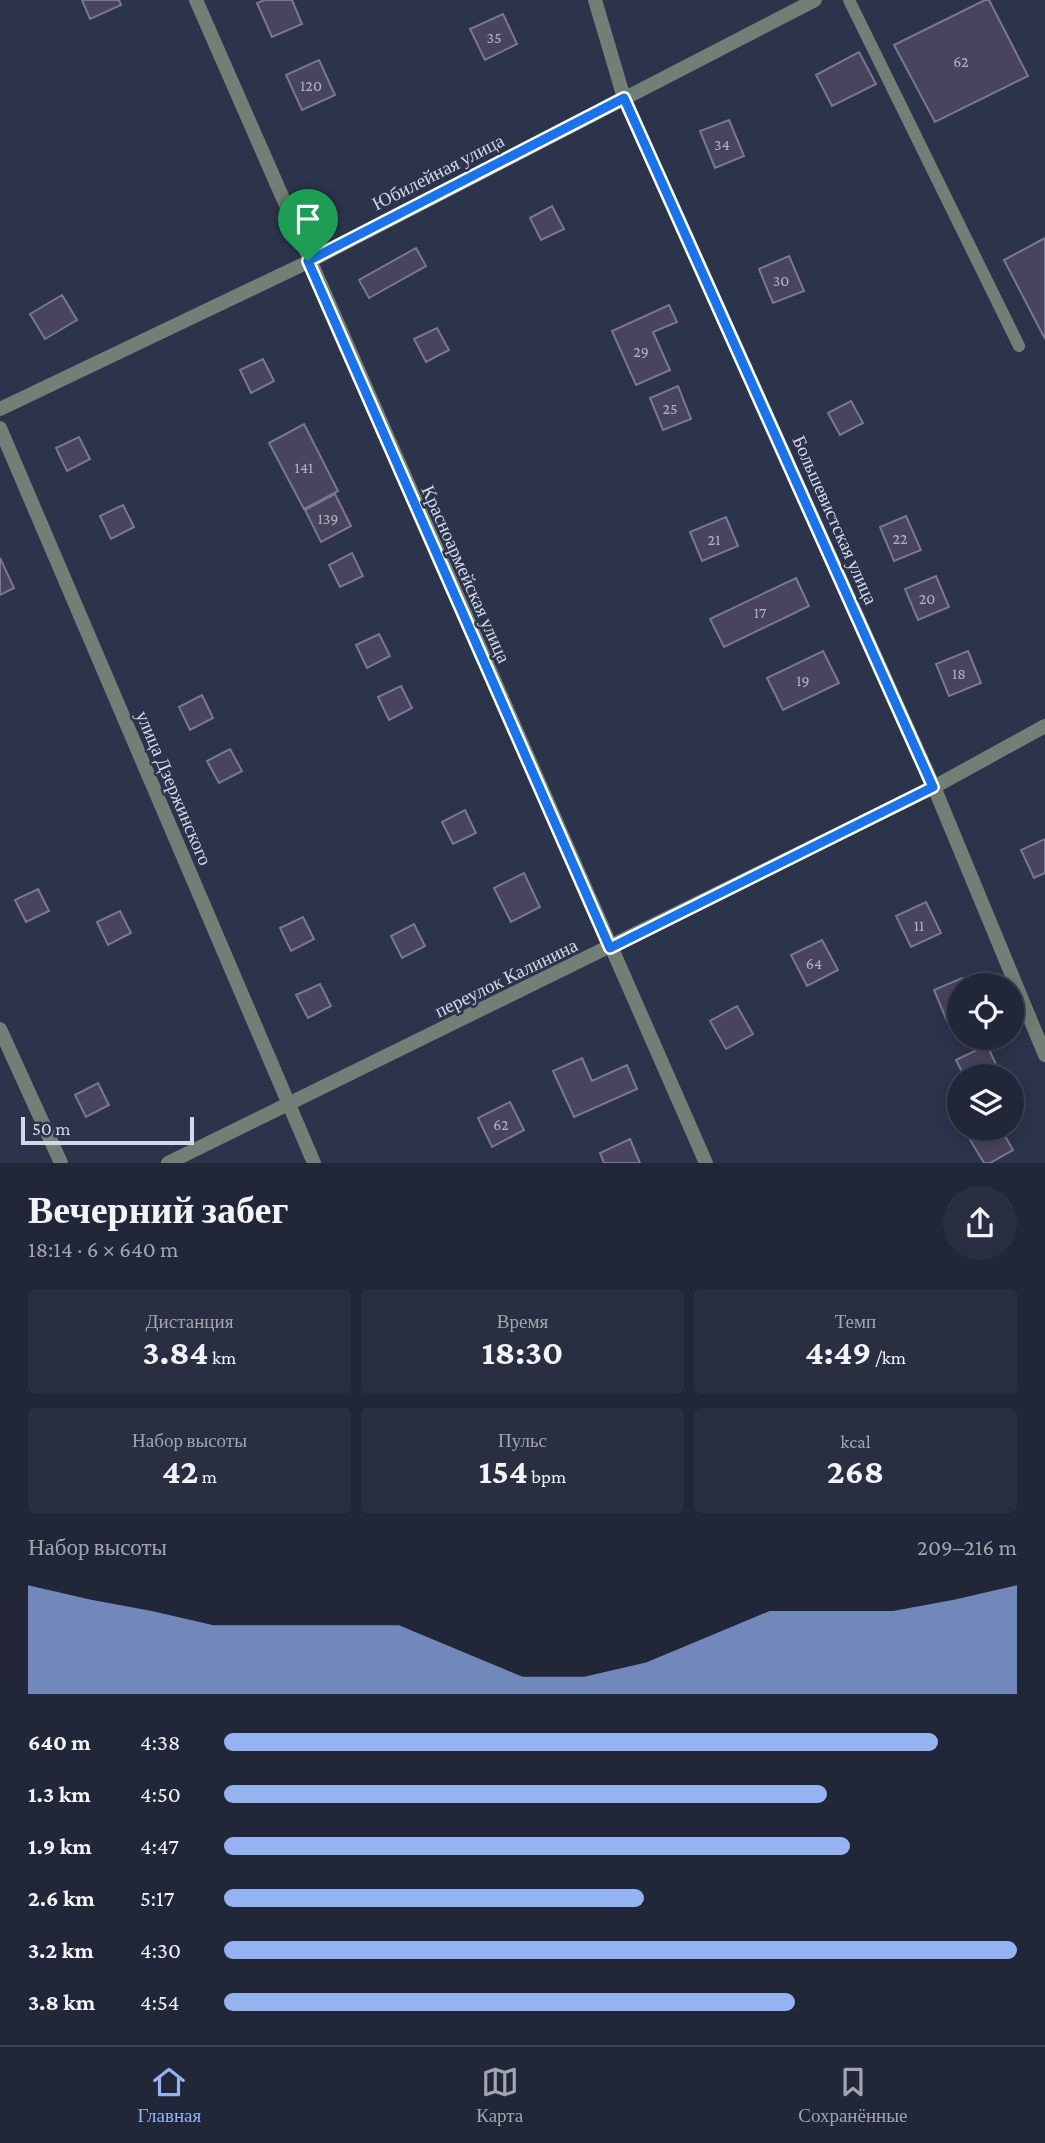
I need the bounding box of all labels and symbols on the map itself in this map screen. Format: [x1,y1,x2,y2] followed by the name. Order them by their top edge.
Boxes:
[486,29,502,46] house number: 35
[953,53,969,70] house number: 62
[300,77,322,94] house number: 120
[369,129,508,214] street label: Юбилейная улица
[714,136,730,153] house number: 34
[278,189,338,261] pin
[773,272,789,289] house number: 30
[633,343,649,360] house number: 29
[662,400,678,417] house number: 25
[788,432,882,608] street label: Большевистская улица
[295,459,313,476] house number: 141
[417,482,515,666] street label: Красноармейская улица
[318,510,338,527] house number: 139
[892,530,908,547] house number: 22
[708,531,720,548] house number: 21
[919,590,935,607] house number: 20
[754,604,767,621] house number: 17
[952,665,966,682] house number: 18
[796,672,810,689] house number: 19
[132,708,216,868] street label: улица Дзержинского
[914,917,924,934] house number: 11
[431,934,581,1022] street label: переулок Калинина
[806,955,822,972] house number: 64
[21,1114,194,1146] scale bar
[493,1116,509,1133] house number: 62

